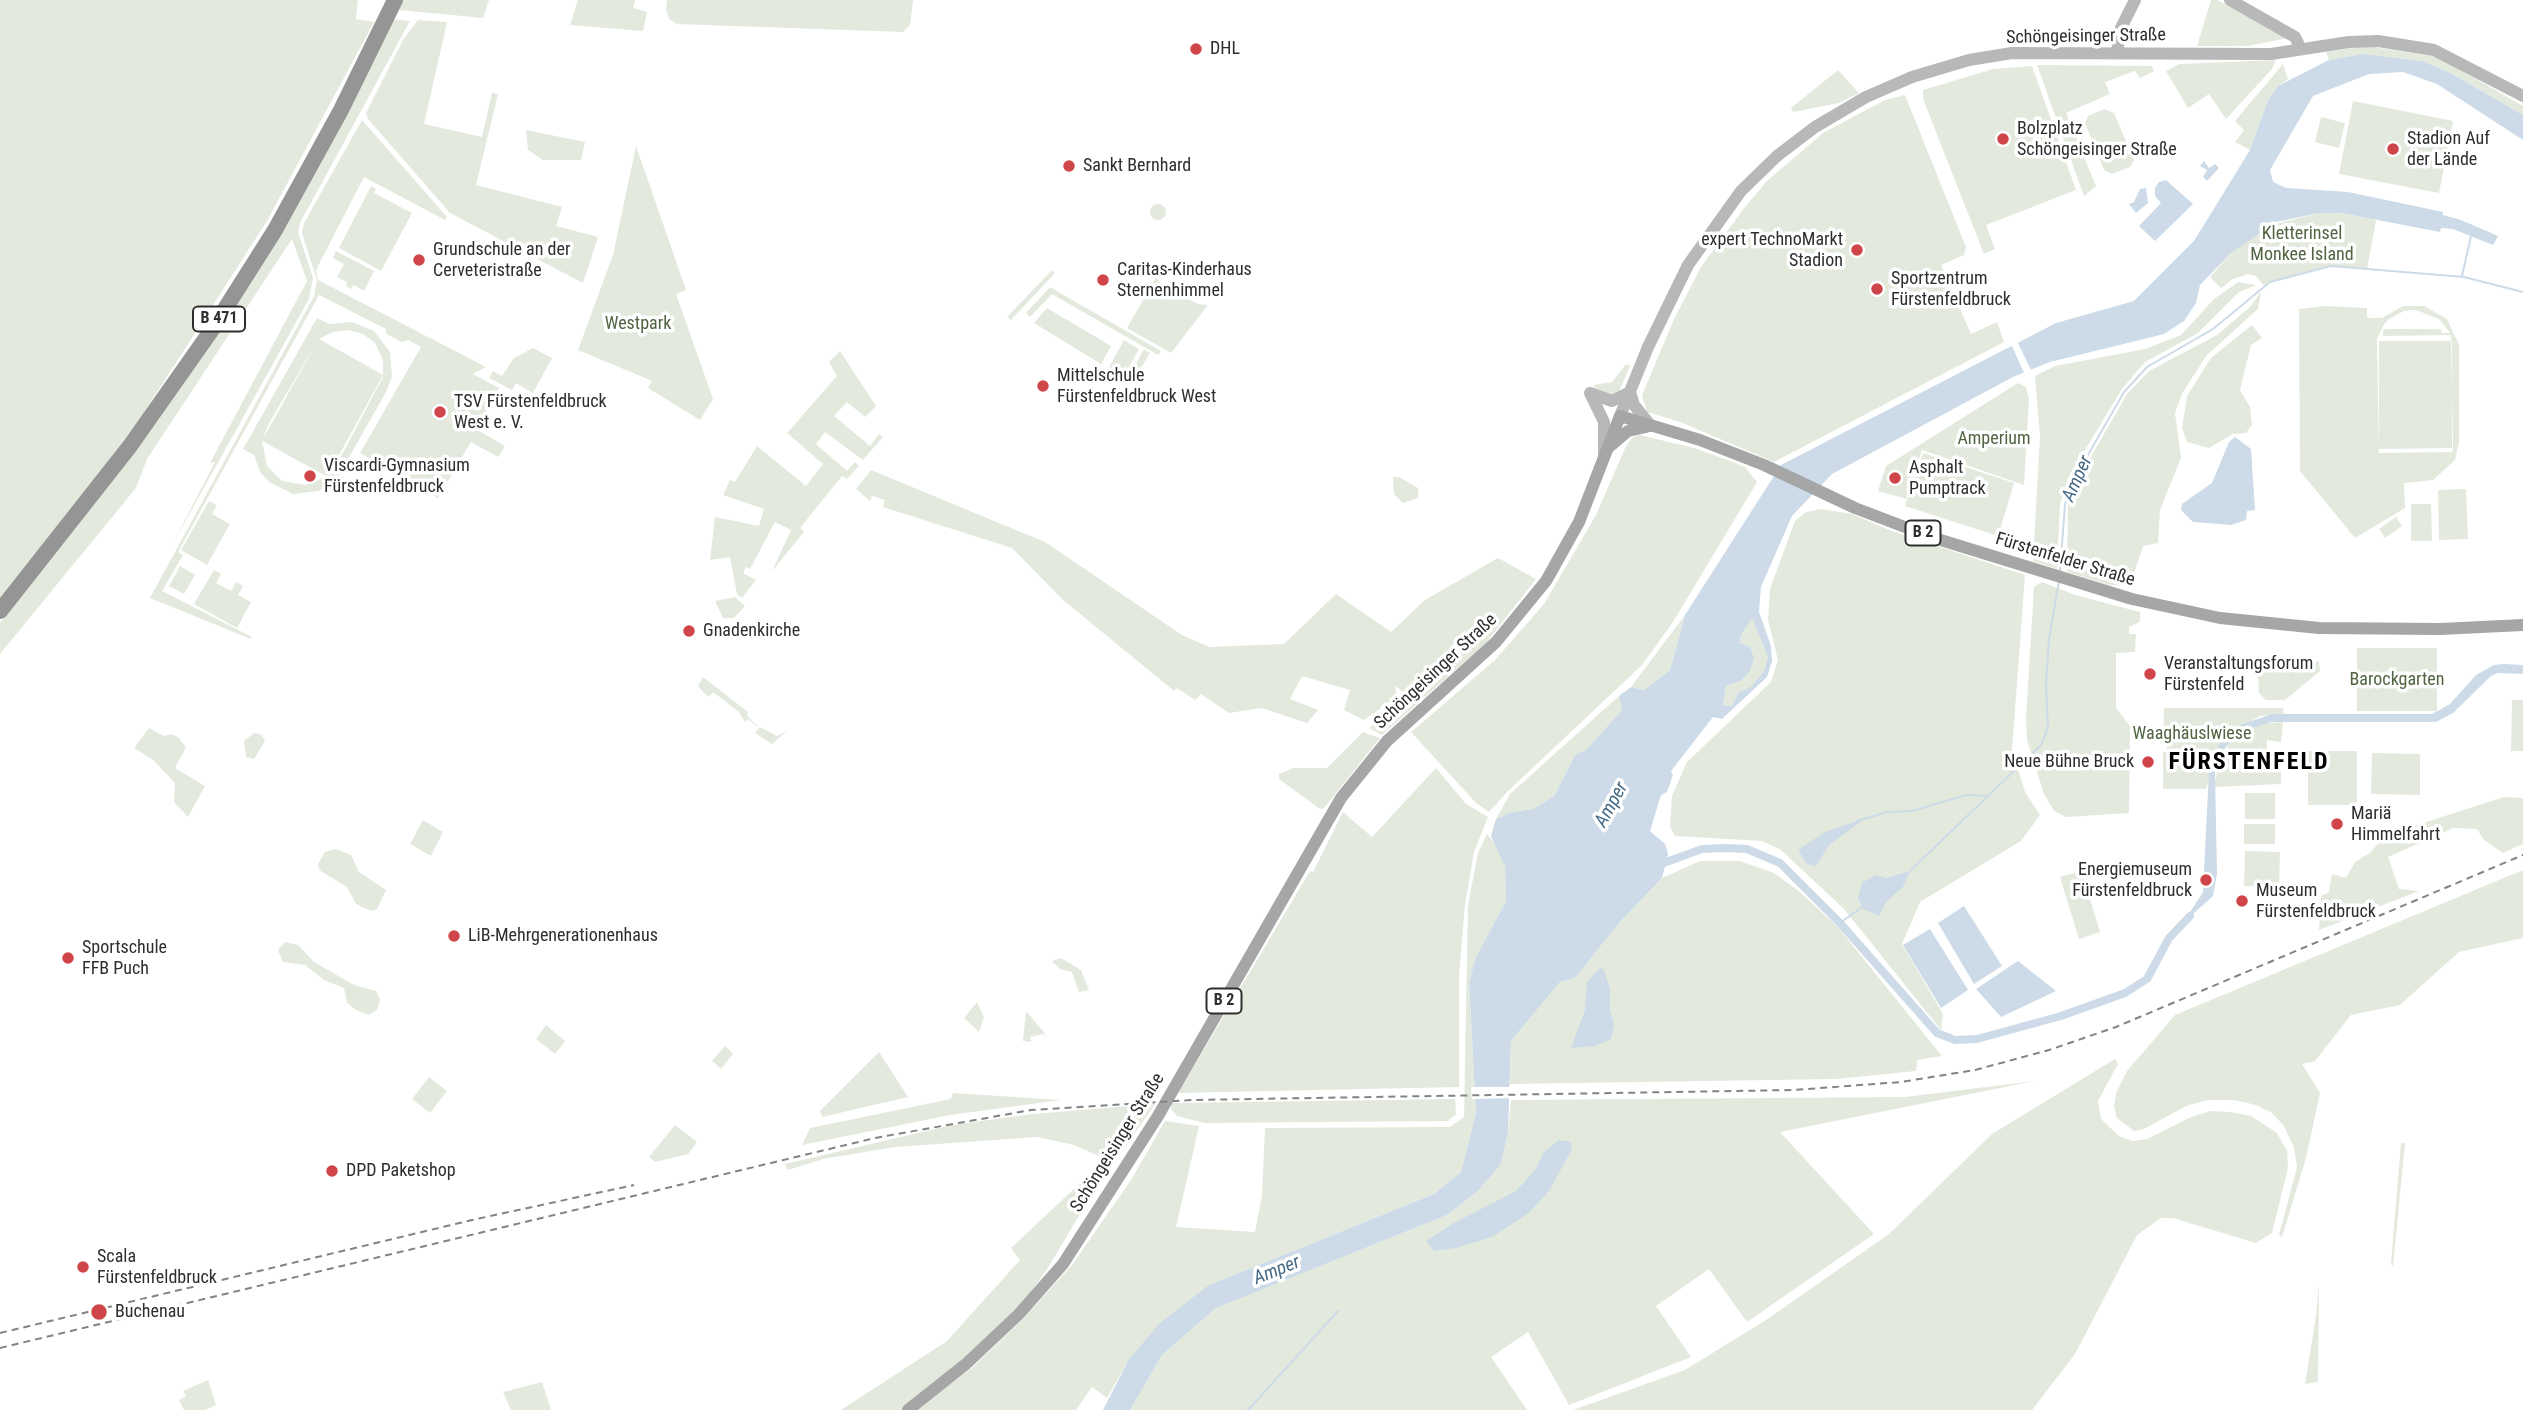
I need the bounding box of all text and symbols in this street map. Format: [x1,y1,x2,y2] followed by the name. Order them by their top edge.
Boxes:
[2006,25,2166,49] street label: Schöngeisinger Straße
[1210,38,1240,60] place label: DHL
[1188,41,1204,57] marker: DHL
[2017,118,2177,160] place label: Bolzplatz Schöngeisinger Straße
[2407,128,2490,170] place label: Stadion Auf der Lände
[1995,131,2011,147] marker: Bolzplatz Schöngeisinger Straße
[2385,141,2401,157] marker: Stadion Auf der Lände
[1083,155,1191,177] place label: Sankt Bernhard
[1061,158,1077,174] marker: Sankt Bernhard
[2250,223,2354,266] park label: Kletterinsel Monkee Island
[1701,229,1843,272] place label: expert TechnoMarkt Stadion
[433,239,570,282] place label: Grundschule an der Cerveteristraße
[1849,242,1865,258] marker: expert TechnoMarkt Stadion
[411,252,427,268] marker: Grundschule an der Cerveteristraße
[1117,259,1252,302] place label: Caritas-Kinderhaus Sternenhimmel
[1891,268,2011,310] place label: Sportzentrum Fürstenfeldbruck
[1095,272,1111,288] marker: Caritas-Kinderhaus Sternenhimmel
[1869,281,1885,297] marker: Sportzentrum Fürstenfeldbruck
[193,306,245,332] road number: B 471
[605,313,671,335] park label: Westpark
[1057,365,1216,408] place label: Mittelschule Fürstenfeldbruck West
[1035,378,1051,394] marker: Mittelschule Fürstenfeldbruck West
[454,391,607,434] place label: TSV Fürstenfeldbruck West e. V.
[432,404,448,420] marker: TSV Fürstenfeldbruck West e. V.
[1957,428,2031,450] park label: Amperium
[2058,453,2098,505] water label: Amper
[324,455,470,498] place label: Viscardi-Gymnasium Fürstenfeldbruck
[1909,457,1986,500] place label: Asphalt Pumptrack
[302,468,318,484] marker: Viscardi-Gymnasium Fürstenfeldbruck
[1887,470,1903,486] marker: Asphalt Pumptrack
[1906,520,1940,546] road number: B 2
[1993,529,2137,591] street label: Fürstenfelder Straße
[1370,610,1502,734] street label: Schöngeisinger Straße
[703,620,800,642] place label: Gnadenkirche
[681,623,697,639] marker: Gnadenkirche
[2164,653,2313,696] place label: Veranstaltungsforum Fürstenfeld
[2142,666,2158,682] marker: Veranstaltungsforum Fürstenfeld
[2350,669,2444,691] park label: Barockgarten
[2133,723,2251,745] park label: Waaghäuslwiese
[2170,749,2328,777] district label: FÜRSTENFELD
[2004,751,2134,773] place label: Neue Bühne Bruck
[2140,754,2156,770] marker: Neue Bühne Bruck
[1590,779,1634,831] water label: Amper
[2351,803,2440,846] place label: Mariä Himmelfahrt
[2329,816,2345,832] marker: Mariä Himmelfahrt
[2072,859,2192,902] place label: Energiemuseum Fürstenfeldbruck
[2198,872,2214,888] marker: Energiemuseum Fürstenfeldbruck
[2256,880,2376,922] place label: Museum Fürstenfeldbruck
[2234,893,2250,909] marker: Museum Fürstenfeldbruck
[468,925,658,947] place label: LiB-Mehrgenerationenhaus
[446,928,462,944] marker: LiB-Mehrgenerationenhaus
[82,937,167,979] place label: Sportschule FFB Puch
[60,950,76,966] marker: Sportschule FFB Puch
[1206,988,1242,1014] road number: B 2
[1067,1070,1169,1216] street label: Schöngeisinger Straße
[346,1160,456,1182] place label: DPD Paketshop
[324,1163,340,1179] marker: DPD Paketshop
[97,1246,217,1288] place label: Scala Fürstenfeldbruck
[1251,1251,1303,1291] water label: Amper
[75,1259,91,1275] marker: Scala Fürstenfeldbruck
[115,1301,185,1323] place label: Buchenau
[89,1302,109,1322] marker: Buchenau

